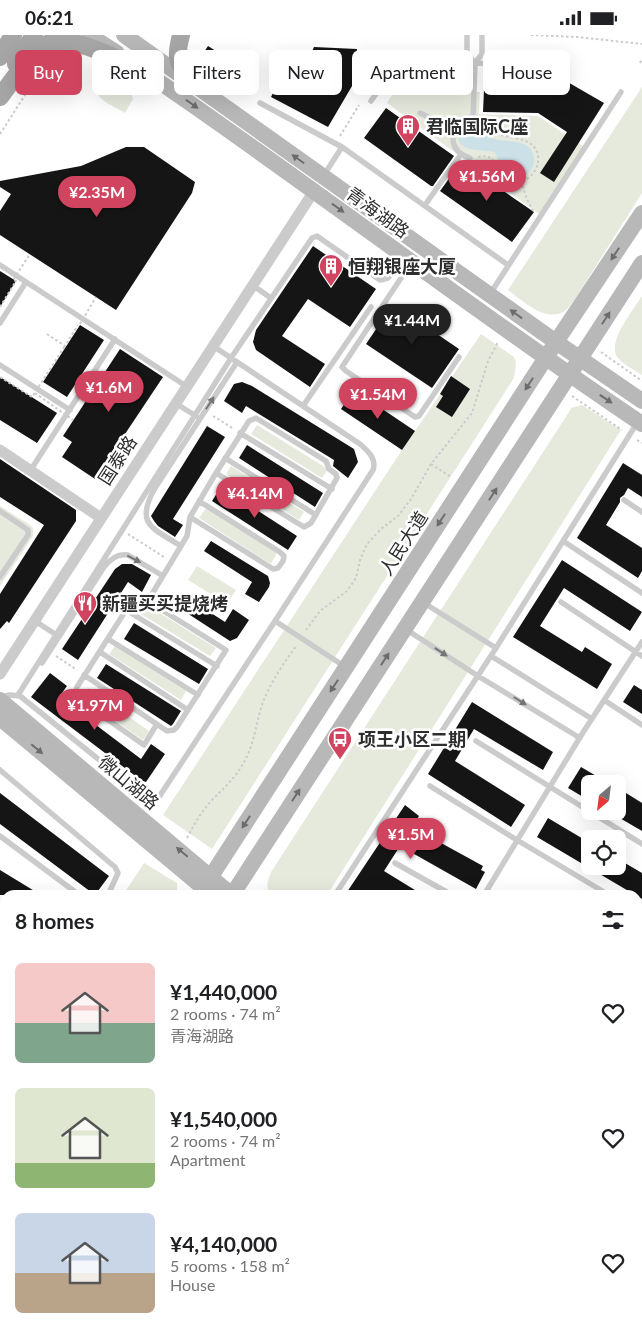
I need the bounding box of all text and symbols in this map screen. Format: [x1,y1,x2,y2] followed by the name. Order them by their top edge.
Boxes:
[25,6,74,29] text: 06:21
[15,50,82,95] chip: Buy
[92,50,164,95] chip: Rent
[174,50,259,95] chip: Filters
[269,50,342,95] chip: New
[352,50,473,95] chip: Apartment
[483,50,570,95] chip: House
[185,99,198,109] one-way arrow
[395,113,421,147] building icon: 君临国际C座
[426,115,528,137] place label: 君临国际C座
[291,154,305,164] one-way arrow
[446,159,528,202] pin: ¥1.56M
[459,166,515,185] text: ¥1.56M
[56,175,138,218] pin: ¥2.35M
[69,182,125,201] text: ¥2.35M
[342,182,414,242] street label: 青海湖路
[332,203,345,213] one-way arrow
[610,247,620,260] one-way arrow
[318,253,344,287] building icon: 恒翔银座大厦
[348,255,456,277] place label: 恒翔银座大厦
[371,303,453,346] pin: ¥1.44M
[509,309,523,319] one-way arrow
[384,310,440,329] text: ¥1.44M
[601,311,611,325] one-way arrow
[74,371,144,413] pin: ¥1.6M
[86,377,132,396] text: ¥1.6M
[337,377,419,420] pin: ¥1.54M
[525,377,534,390] one-way arrow
[350,384,406,403] text: ¥1.54M
[599,394,612,404] one-way arrow
[206,396,215,410] one-way arrow
[93,431,141,489] street label: 国泰路
[214,477,296,519] pin: ¥4.14M
[227,483,283,502] text: ¥4.14M
[488,487,497,500] one-way arrow
[374,507,432,579] street label: 人民大道
[436,513,446,527] one-way arrow
[127,555,142,563] one-way arrow
[72,590,98,624] restaurant icon: 新疆买买提烧烤
[102,592,228,614] place label: 新疆买买提烧烤
[435,648,448,657] one-way arrow
[380,653,390,666] one-way arrow
[329,679,339,692] one-way arrow
[54,689,136,731] pin: ¥1.97M
[67,695,123,714] text: ¥1.97M
[513,696,526,706] one-way arrow
[327,726,353,760] bus stop icon: 项王小区二期
[358,728,466,750] place label: 项王小区二期
[31,743,43,755] one-way arrow
[94,750,164,814] street label: 微山湖路
[581,775,626,820] north arrow
[581,775,626,875] map controls
[292,789,301,802] one-way arrow
[241,816,251,829] one-way arrow
[376,817,446,860] pin: ¥1.5M
[388,824,434,843] text: ¥1.5M
[581,830,626,875] button: locate
[176,847,189,858] one-way arrow
[599,906,627,934] icon: filters
[15,908,94,933] text: 8 homes
[170,979,277,1004] text: ¥1,440,000
[55,983,115,1043] icon: home
[599,999,627,1027] icon: heart
[170,1004,281,1023] text: 2 rooms · 74 m²
[170,1026,234,1045] text: 青海湖路
[170,1106,277,1131] text: ¥1,540,000
[55,1108,115,1168] icon: home
[599,1124,627,1152] icon: heart
[170,1131,281,1150] text: 2 rooms · 74 m²
[170,1150,245,1169] text: Apartment
[170,1231,277,1256] text: ¥4,140,000
[55,1233,115,1293] icon: home
[599,1249,627,1277] icon: heart
[170,1256,290,1275] text: 5 rooms · 158 m²
[170,1275,215,1294] text: House

